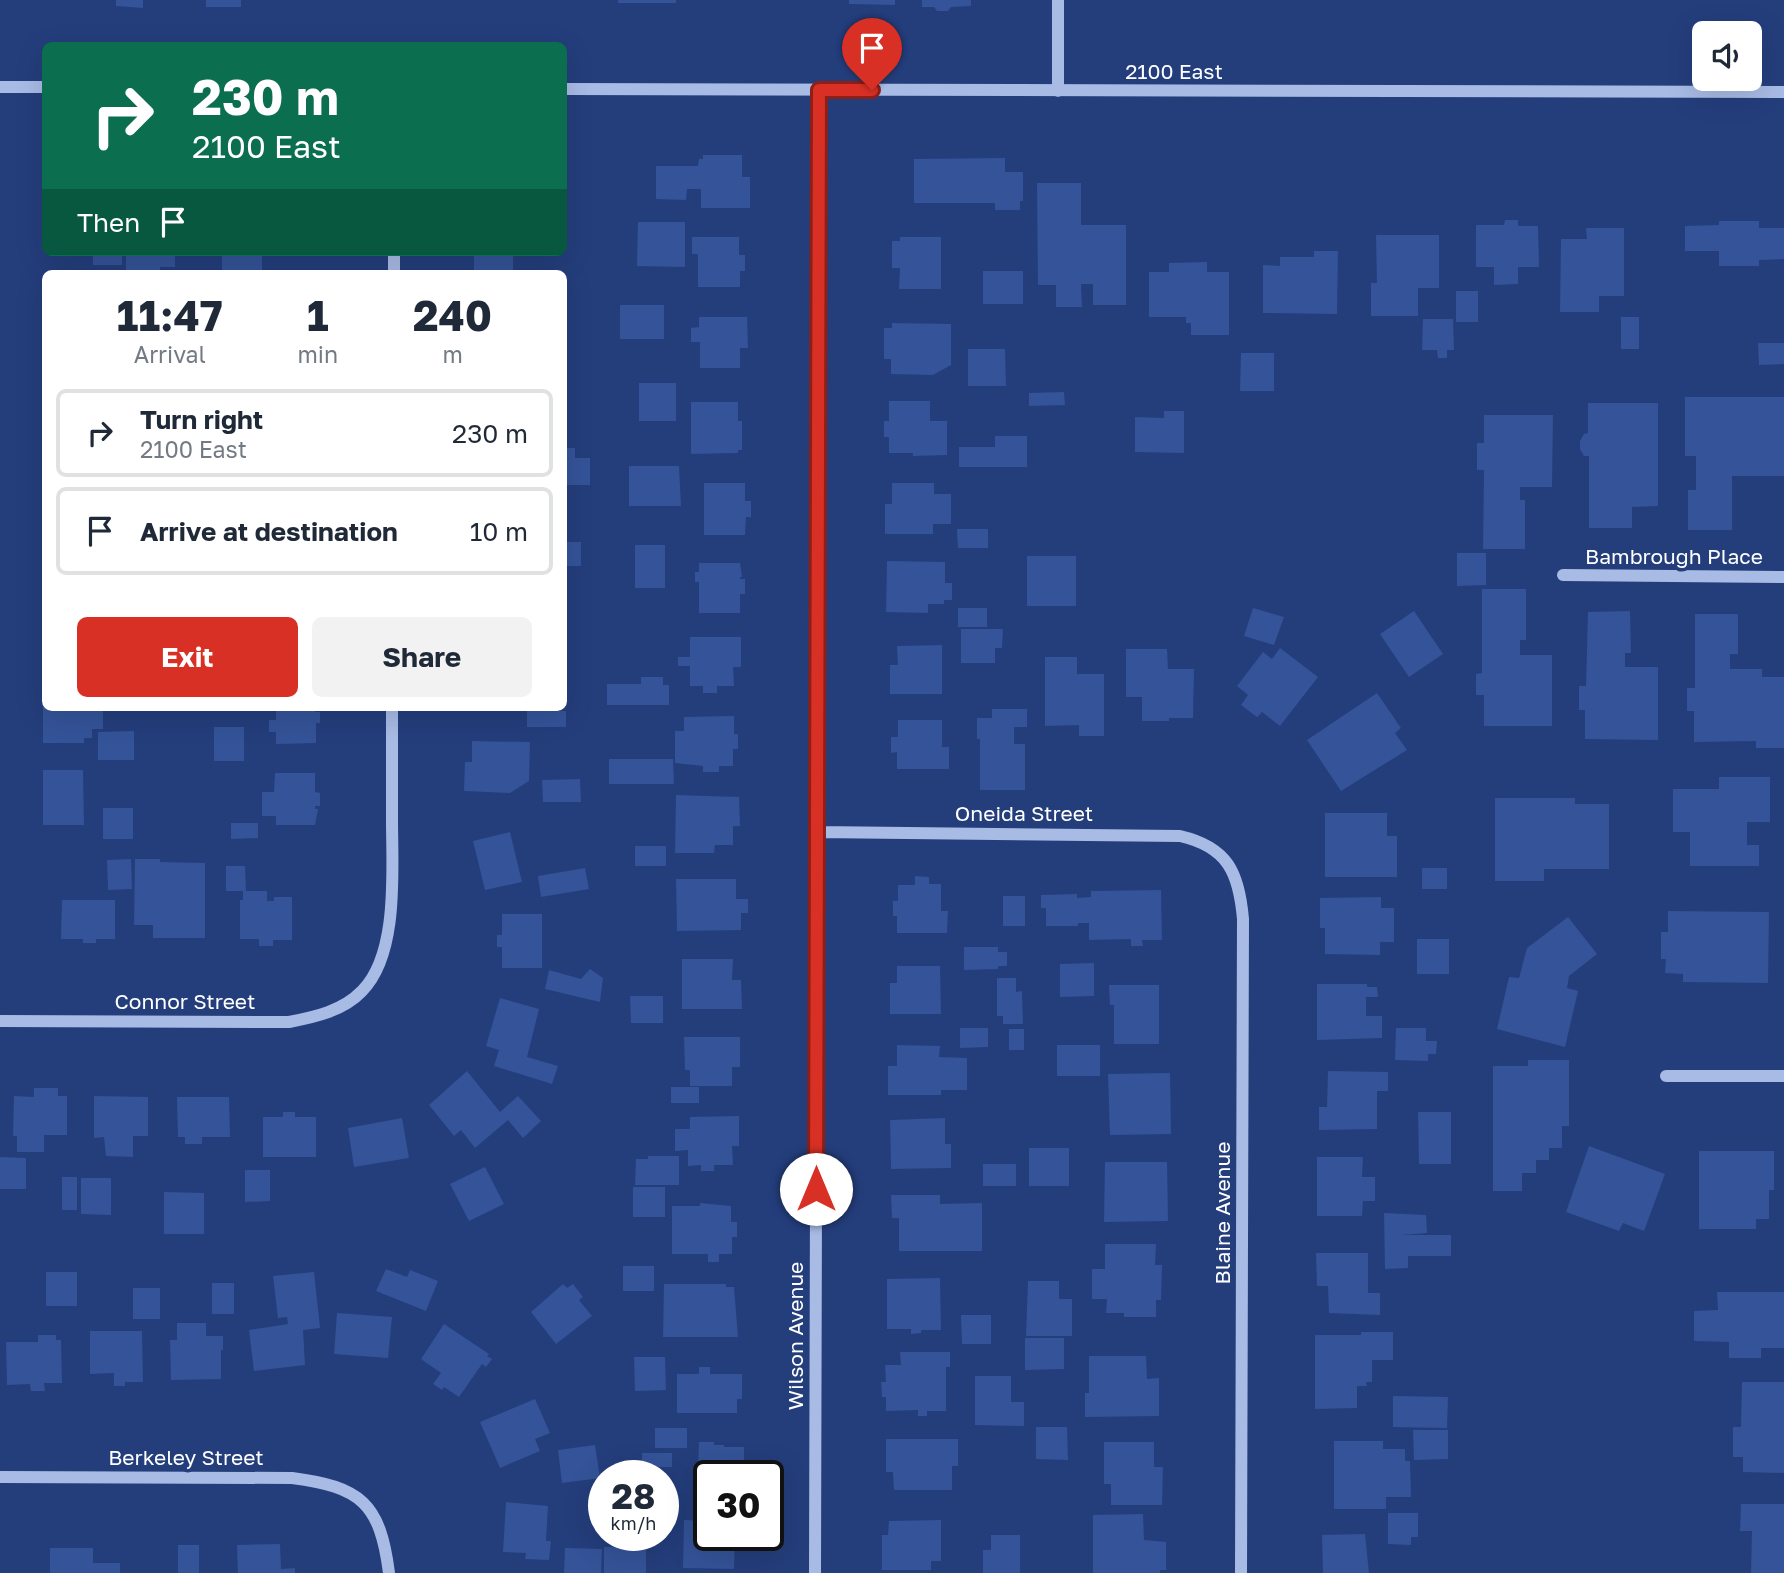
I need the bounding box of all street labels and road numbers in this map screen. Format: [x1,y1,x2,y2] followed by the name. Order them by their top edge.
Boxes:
[1125,58,1223,84] street label: 2100 East
[1585,543,1763,569] street label: Bambrough Place
[955,800,1093,826] street label: Oneida Street
[115,988,255,1014] street label: Connor Street
[1209,1142,1235,1284] street label: Blaine Avenue
[782,1262,808,1410] street label: Wilson Avenue
[108,1444,264,1470] street label: Berkeley Street

